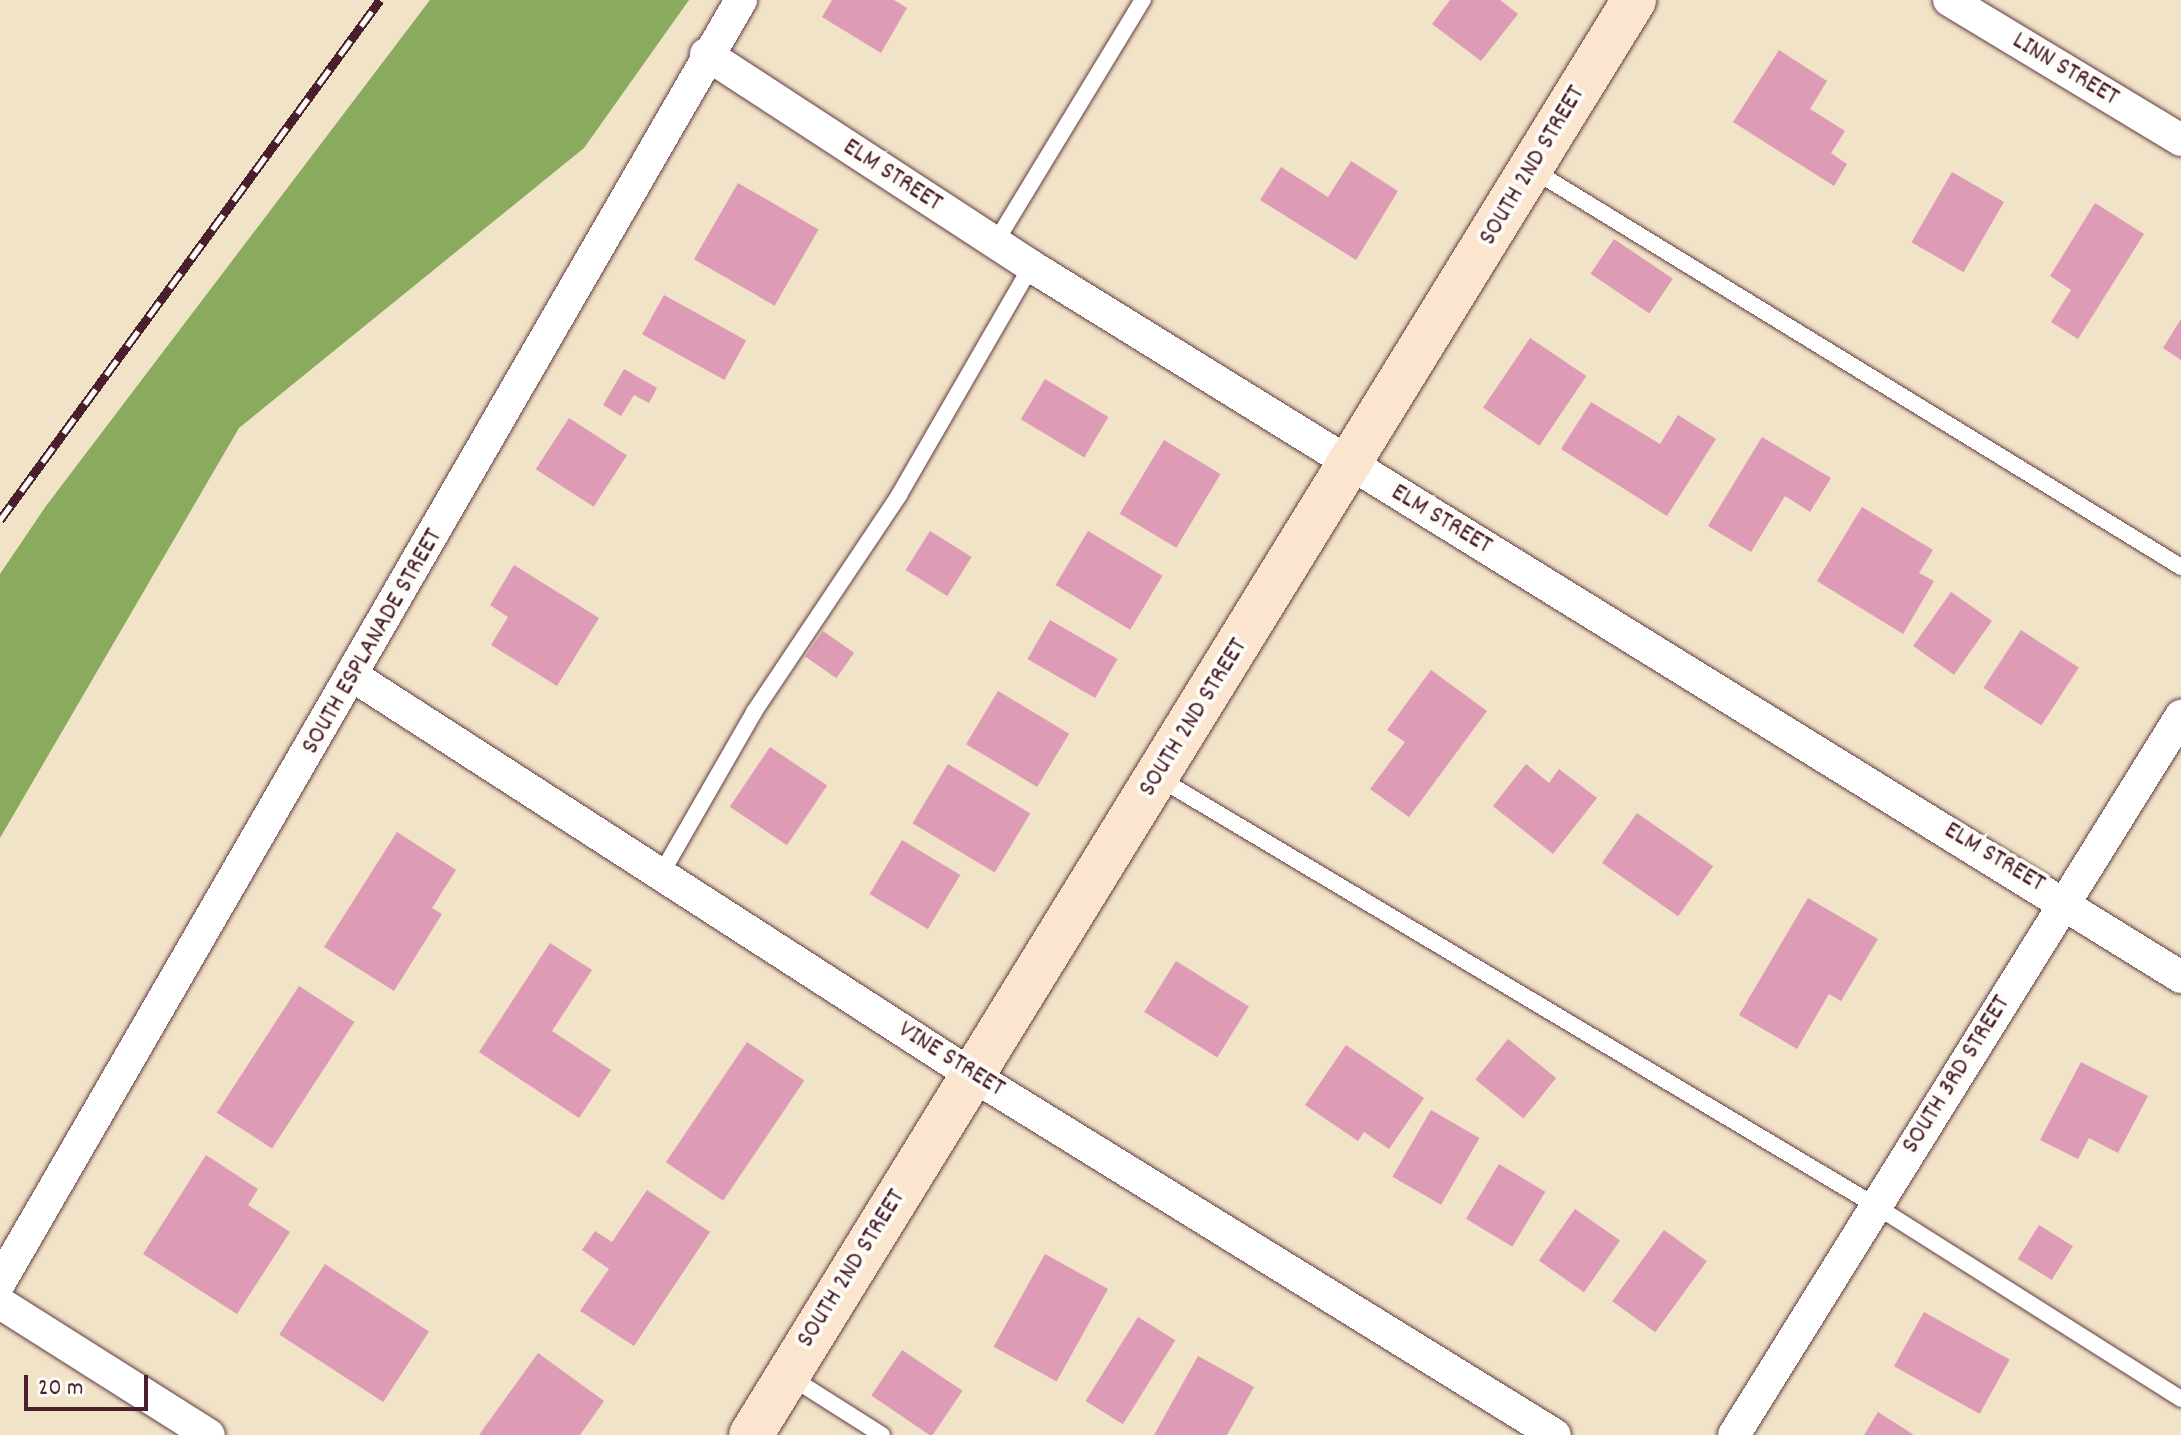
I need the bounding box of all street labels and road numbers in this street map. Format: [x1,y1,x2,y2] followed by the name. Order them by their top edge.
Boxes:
[2006,26,2124,114] street label: LINN STREET
[1473,81,1593,251] street label: SOUTH 2ND STREET
[836,132,948,220] street label: ELM STREET
[1385,478,1497,562] street label: ELM STREET
[296,524,450,760] street label: SOUTH ESPLANADE STREET
[1133,633,1255,803] street label: SOUTH 2ND STREET
[1938,816,2050,900] street label: ELM STREET
[1896,990,2018,1160] street label: SOUTH 3RD STREET
[892,1015,1010,1105] street label: VINE STREET
[791,1184,913,1354] street label: SOUTH 2ND STREET

